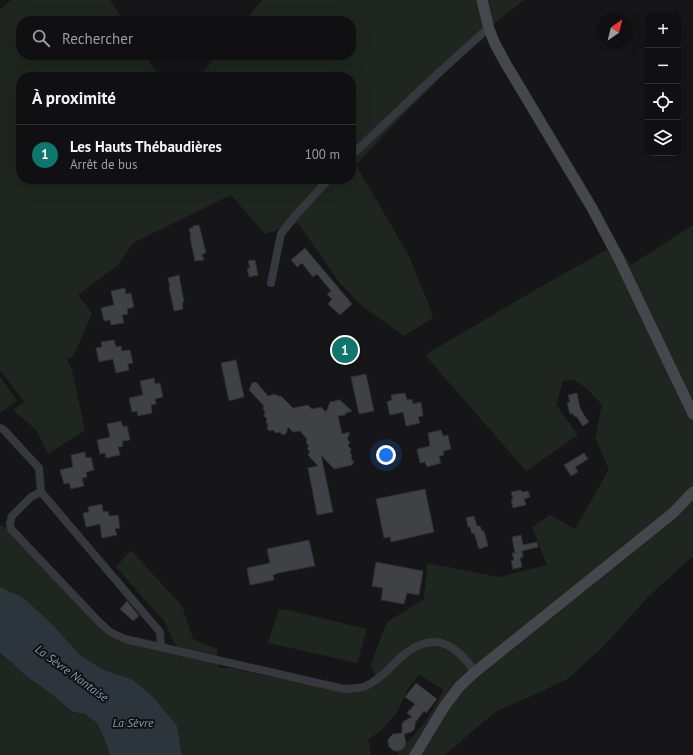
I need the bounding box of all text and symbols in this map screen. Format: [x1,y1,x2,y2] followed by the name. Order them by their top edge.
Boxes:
[597,12,633,48] north arrow
[645,12,681,156] map controls
[645,12,681,48] button: +
[16,16,356,60] search box
[30,27,52,49] icon: search
[62,29,133,48] text: Rechercher
[645,48,681,84] button: −
[645,84,681,120] button: locate
[32,87,116,109] text: À proximité
[645,120,681,156] button: layers
[70,137,222,156] text: Les Hauts Thébaudières
[41,146,49,163] text: 1
[305,146,340,163] text: 100 m
[70,156,138,173] text: Arrêt de bus
[332,335,358,365] pin: 1
[376,445,396,465] your location
[32,641,112,705] water label: La Sèvre Nantaise
[112,715,154,730] water label: La Sèvre

